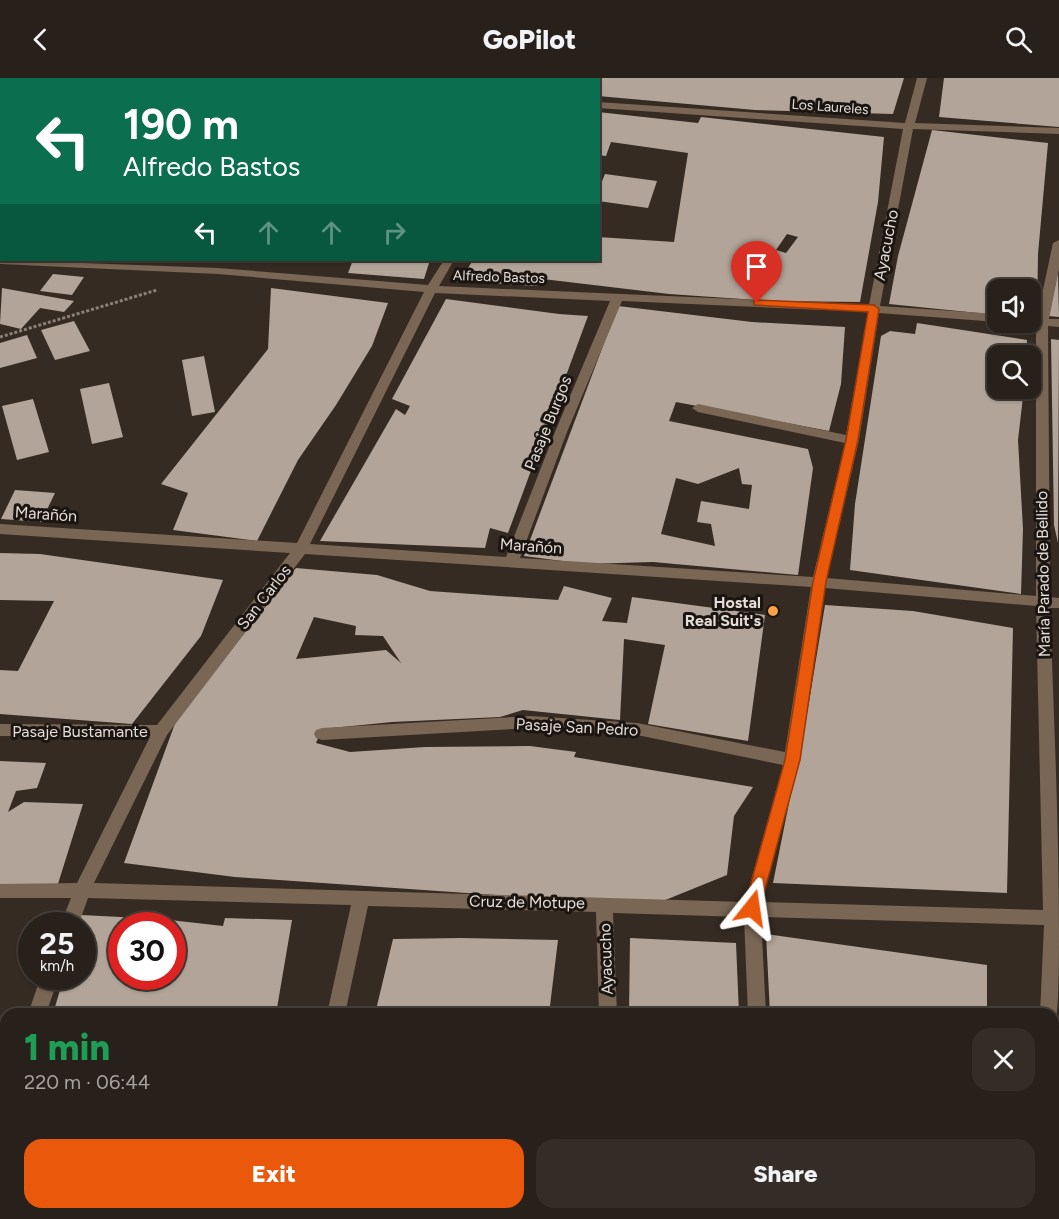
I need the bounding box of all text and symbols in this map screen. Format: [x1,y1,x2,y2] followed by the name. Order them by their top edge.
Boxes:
[24,23,57,56] icon: back
[483,23,576,56] text: GoPilot
[1002,23,1035,56] icon: search
[791,96,869,118] street label: Los Laureles
[123,99,239,150] text: 190 m
[24,102,102,180] icon: left
[123,150,300,183] text: Alfredo Bastos
[870,208,902,282] street label: Ayacucho
[189,216,222,249] icon: left
[252,216,285,249] icon: ahead
[315,216,348,249] icon: ahead
[378,216,411,249] icon: right
[731,241,782,303] pin
[740,250,773,283] icon: arrive
[453,267,545,287] street label: Alfredo Bastos
[987,279,1041,399] map controls
[987,279,1041,333] button: sound
[987,345,1041,399] button: search
[520,373,576,473] street label: Pasaje Burgos
[1032,491,1054,657] street label: María Parado de Bellido
[14,502,78,526] street label: Marañón
[499,534,563,558] street label: Marañón
[233,561,295,633] street label: San Carlos
[685,593,762,630] place label: Hostal Real Suit's
[766,604,780,618] marker: Hostal Real Suit's
[515,714,639,740] street label: Pasaje San Pedro
[12,722,148,741] street label: Pasaje Bustamante
[720,876,784,940] position arrow
[469,891,585,913] street label: Cruz de Motupe
[108,912,186,990] speed limit sign: 30
[595,923,617,995] street label: Ayacucho
[40,925,74,962] text: 25
[40,957,74,975] text: km/h
[24,1026,110,1069] text: 1 min
[972,1028,1035,1091] button: close
[24,1070,150,1094] text: 220 m · 06:44
[24,1139,524,1208] button: Exit
[536,1139,1035,1208] button: Share

